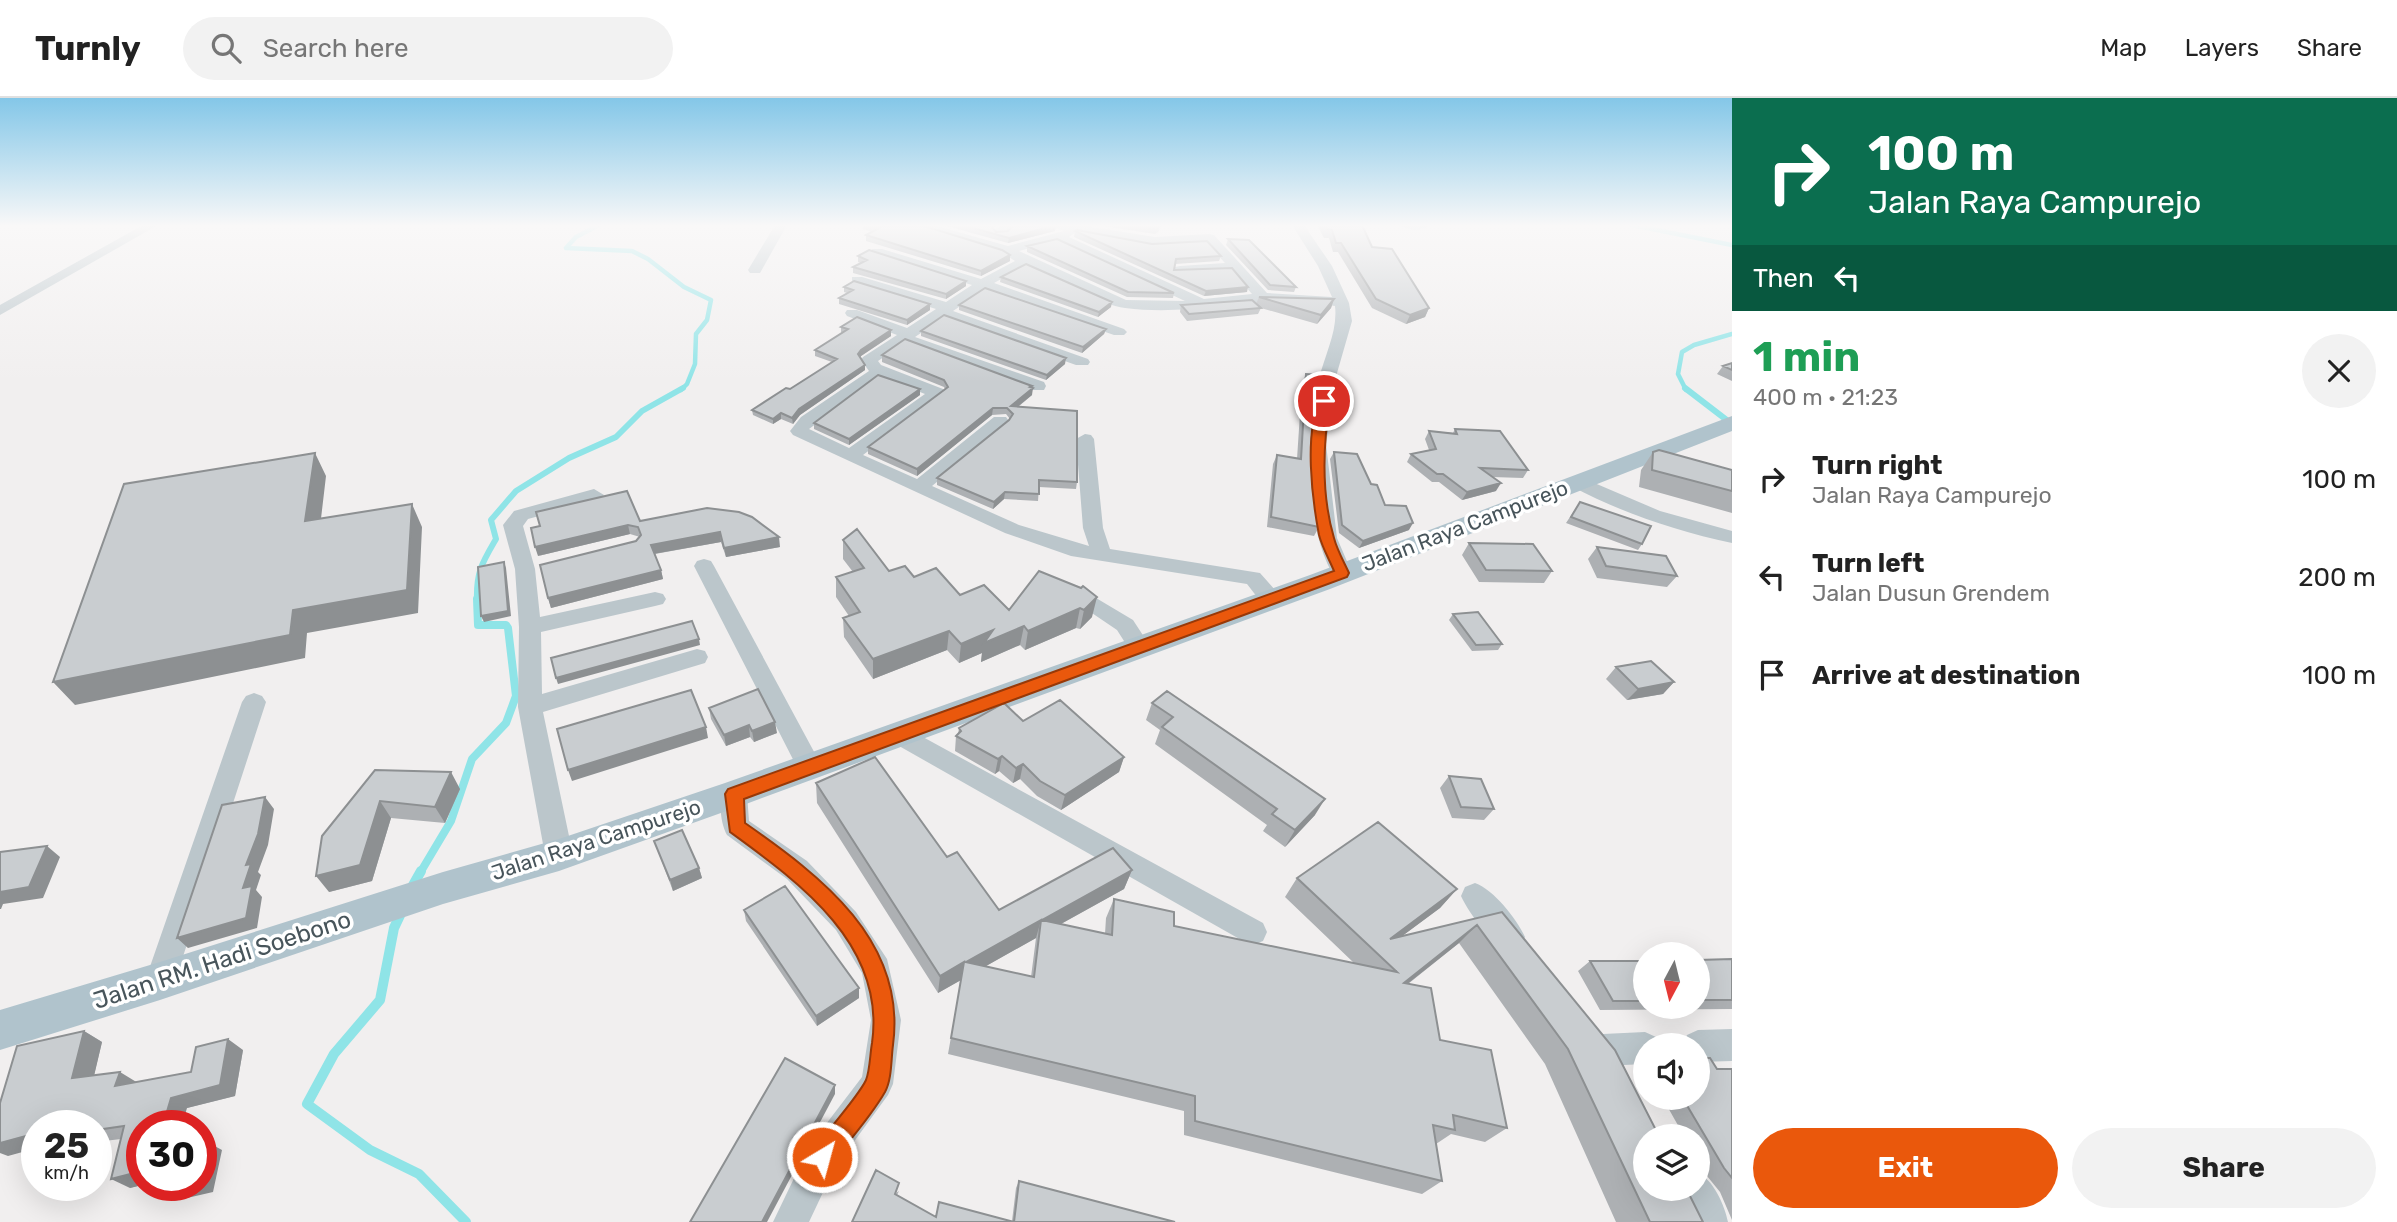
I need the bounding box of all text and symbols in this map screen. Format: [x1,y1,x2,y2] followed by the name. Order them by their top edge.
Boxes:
[183,17,673,80] search box
[35,29,141,68] text: Turnly
[207,29,245,67] icon: search
[263,33,409,64] text: Search here
[2100,34,2147,62] text: Map
[2185,34,2259,62] text: Layers
[2297,34,2362,62] text: Share
[1868,124,2014,182] text: 100 m
[1753,126,1844,217] icon: right
[1868,183,2201,221] text: Jalan Raya Campurejo
[1828,259,1866,297] icon: left
[1753,263,1814,294] text: Then
[1753,332,1860,382] text: 1 min
[2302,334,2376,408] button: close
[1294,371,1354,431] pin
[1305,382,1343,420] icon: arrive
[1753,383,1898,411] text: 400 m · 21:23
[1812,450,1942,481] text: Turn right
[1753,460,1791,498] icon: right
[2302,464,2376,495] text: 100 m
[1358,475,1571,576] street label: Jalan Raya Campurejo
[1812,481,2052,509] text: Jalan Raya Campurejo
[1812,548,1924,579] text: Turn left
[1753,558,1791,596] icon: left
[2298,562,2376,593] text: 200 m
[1812,579,2050,607] text: Jalan Dusun Grendem
[1753,656,1791,694] icon: arrive
[1812,660,2080,691] text: Arrive at destination
[2302,660,2376,691] text: 100 m
[488,794,704,885] street label: Jalan Raya Campurejo
[90,905,354,1015] street label: Jalan RM. Hadi Soebono
[1633,942,1710,1018] north arrow
[1633,942,1710,1201] map controls
[1633,1033,1710,1110] button: sound
[126,1110,217,1201] speed limit sign: 30
[785,1120,859,1194] position arrow
[1633,1124,1710,1201] button: layers
[44,1125,89,1167] text: 25
[1753,1128,2058,1208] button: Exit
[2072,1128,2376,1208] button: Share
[44,1162,89,1184] text: km/h

